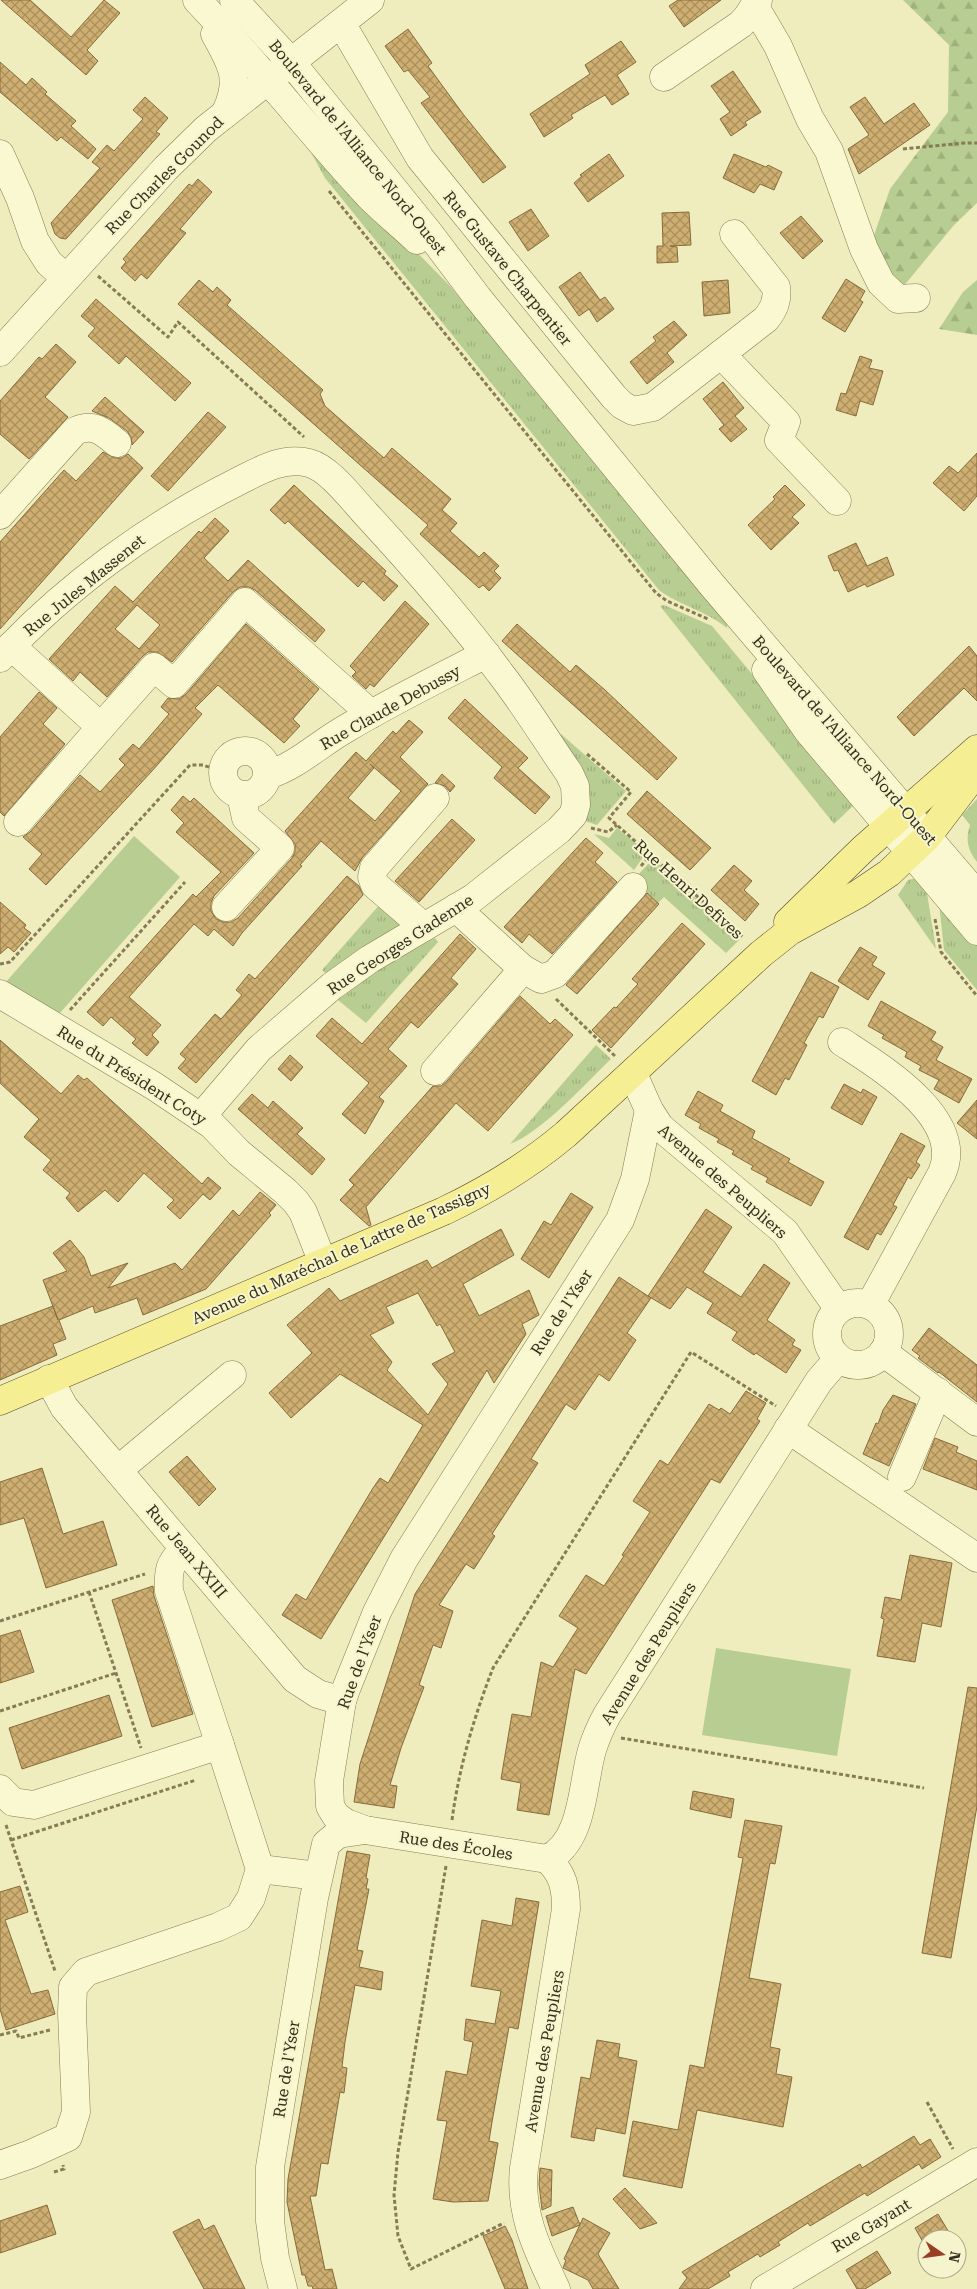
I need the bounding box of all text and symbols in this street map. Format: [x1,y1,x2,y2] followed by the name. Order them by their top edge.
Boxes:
[265,36,450,259] street label: Boulevard de l'Alliance Nord-Ouest
[101,112,227,238] street label: Rue Charles Gounod
[439,187,576,350] street label: Rue Gustave Charpentier
[20,531,149,640] street label: Rue Jules Massenet
[749,632,941,849] street label: Boulevard de l'Alliance Nord-Ouest
[317,661,464,754] street label: Rue Claude Debussy
[631,836,747,943] street label: Rue Henri Defives
[324,890,477,999] street label: Rue Georges Gadenne
[54,1022,210,1129] street label: Rue du Président Coty
[654,1120,791,1243] street label: Avenue des Peupliers
[189,1178,494,1328] street label: Avenue du Maréchal de Lattre de Tassigny
[527,1266,596,1359] street label: Rue de l'Yser
[142,1501,231,1602] street label: Rue Jean XXIII
[597,1578,700,1728] street label: Avenue des Peupliers
[334,1612,385,1712] street label: Rue de l'Yser
[398,1827,514,1864] street label: Rue des Écoles
[521,1968,568,2134] street label: Avenue des Peupliers
[269,2019,304,2119] street label: Rue de l'Yser
[828,2194,914,2256] street label: Rue Gayant
[917,2229,967,2279] north arrow
[946,2250,964,2264] text: N

